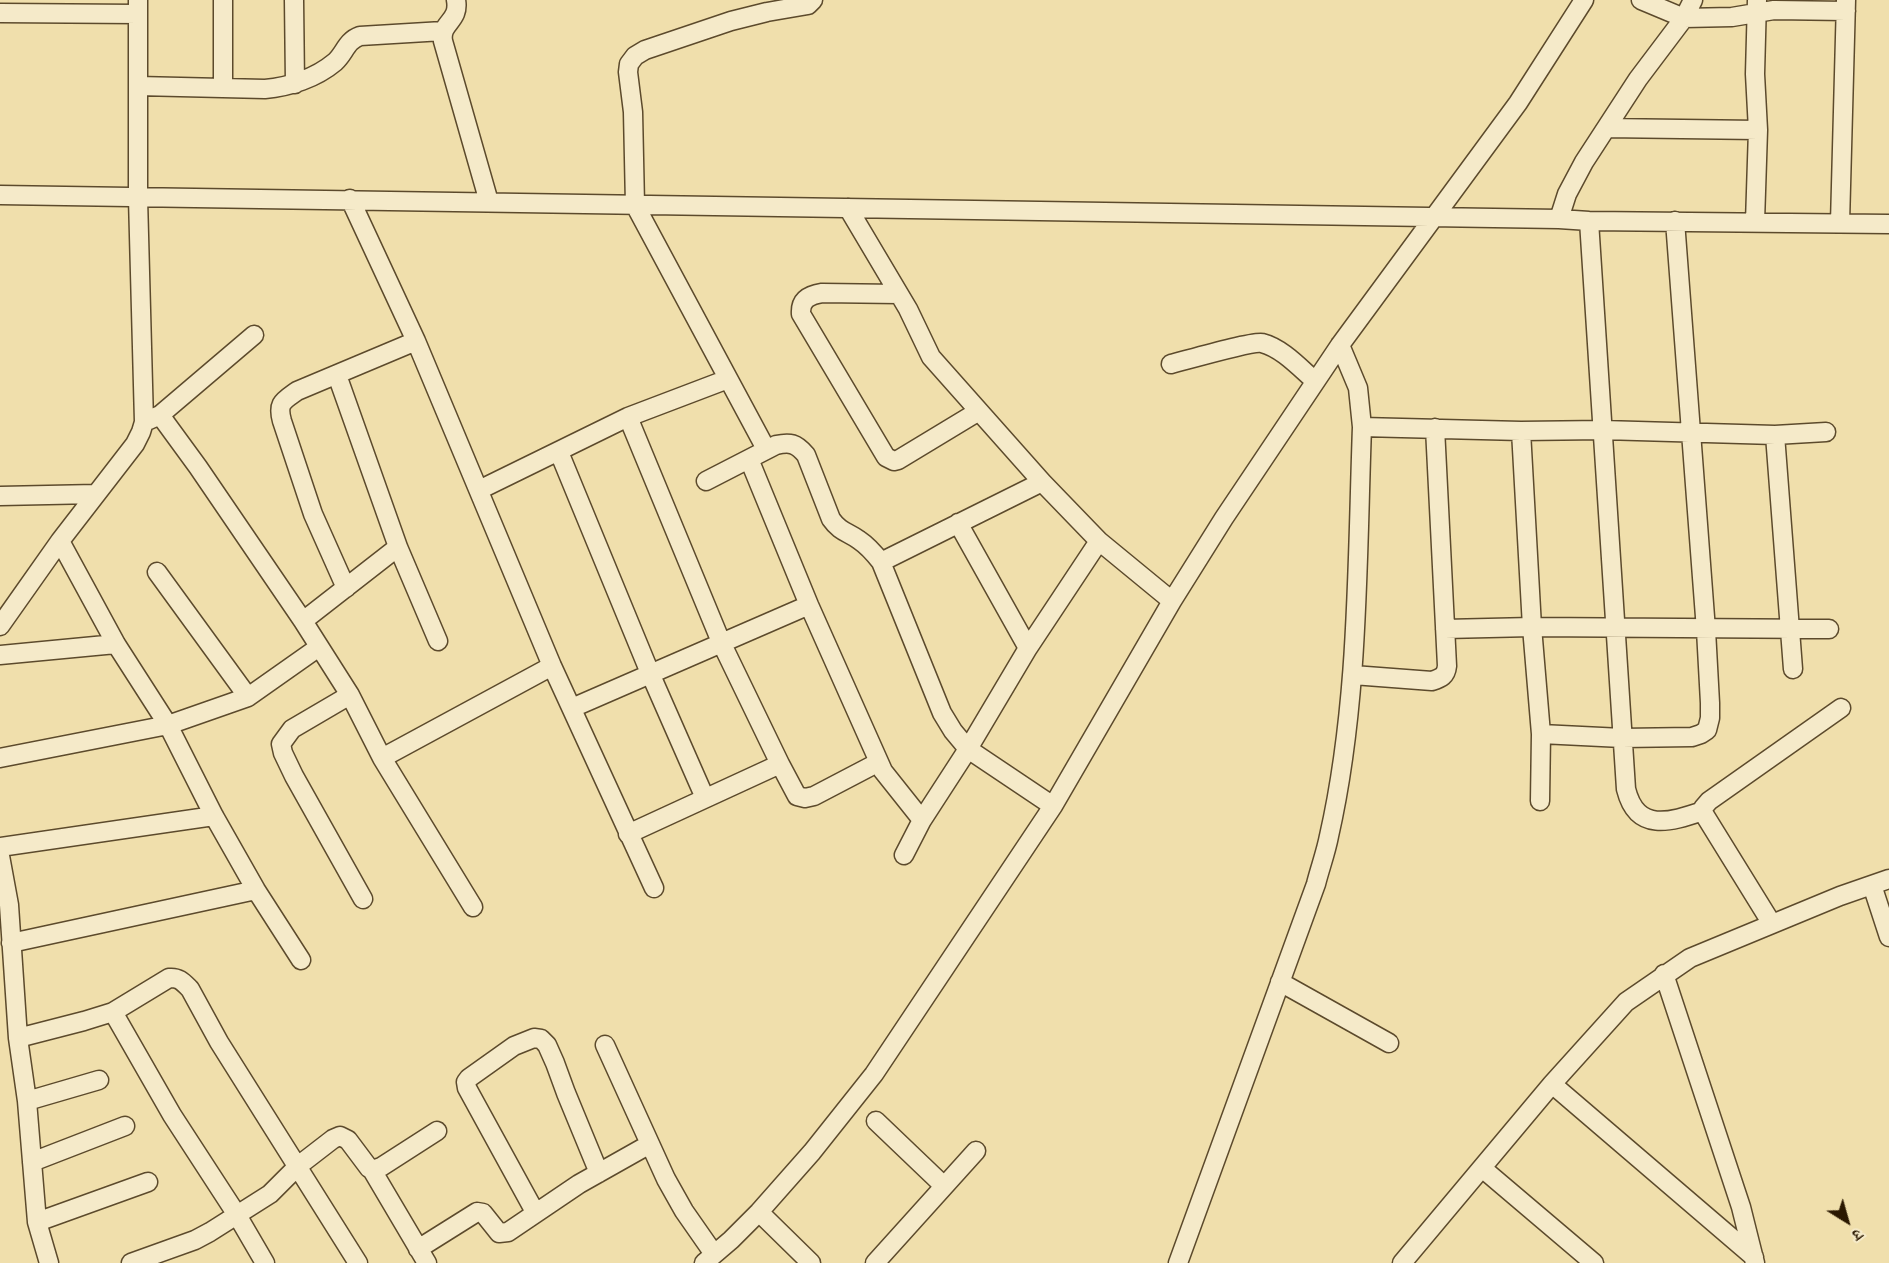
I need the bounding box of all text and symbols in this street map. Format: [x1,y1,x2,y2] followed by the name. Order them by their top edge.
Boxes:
[1817,1191,1877,1251] north arrow
[1847,1223,1868,1247] text: उ

